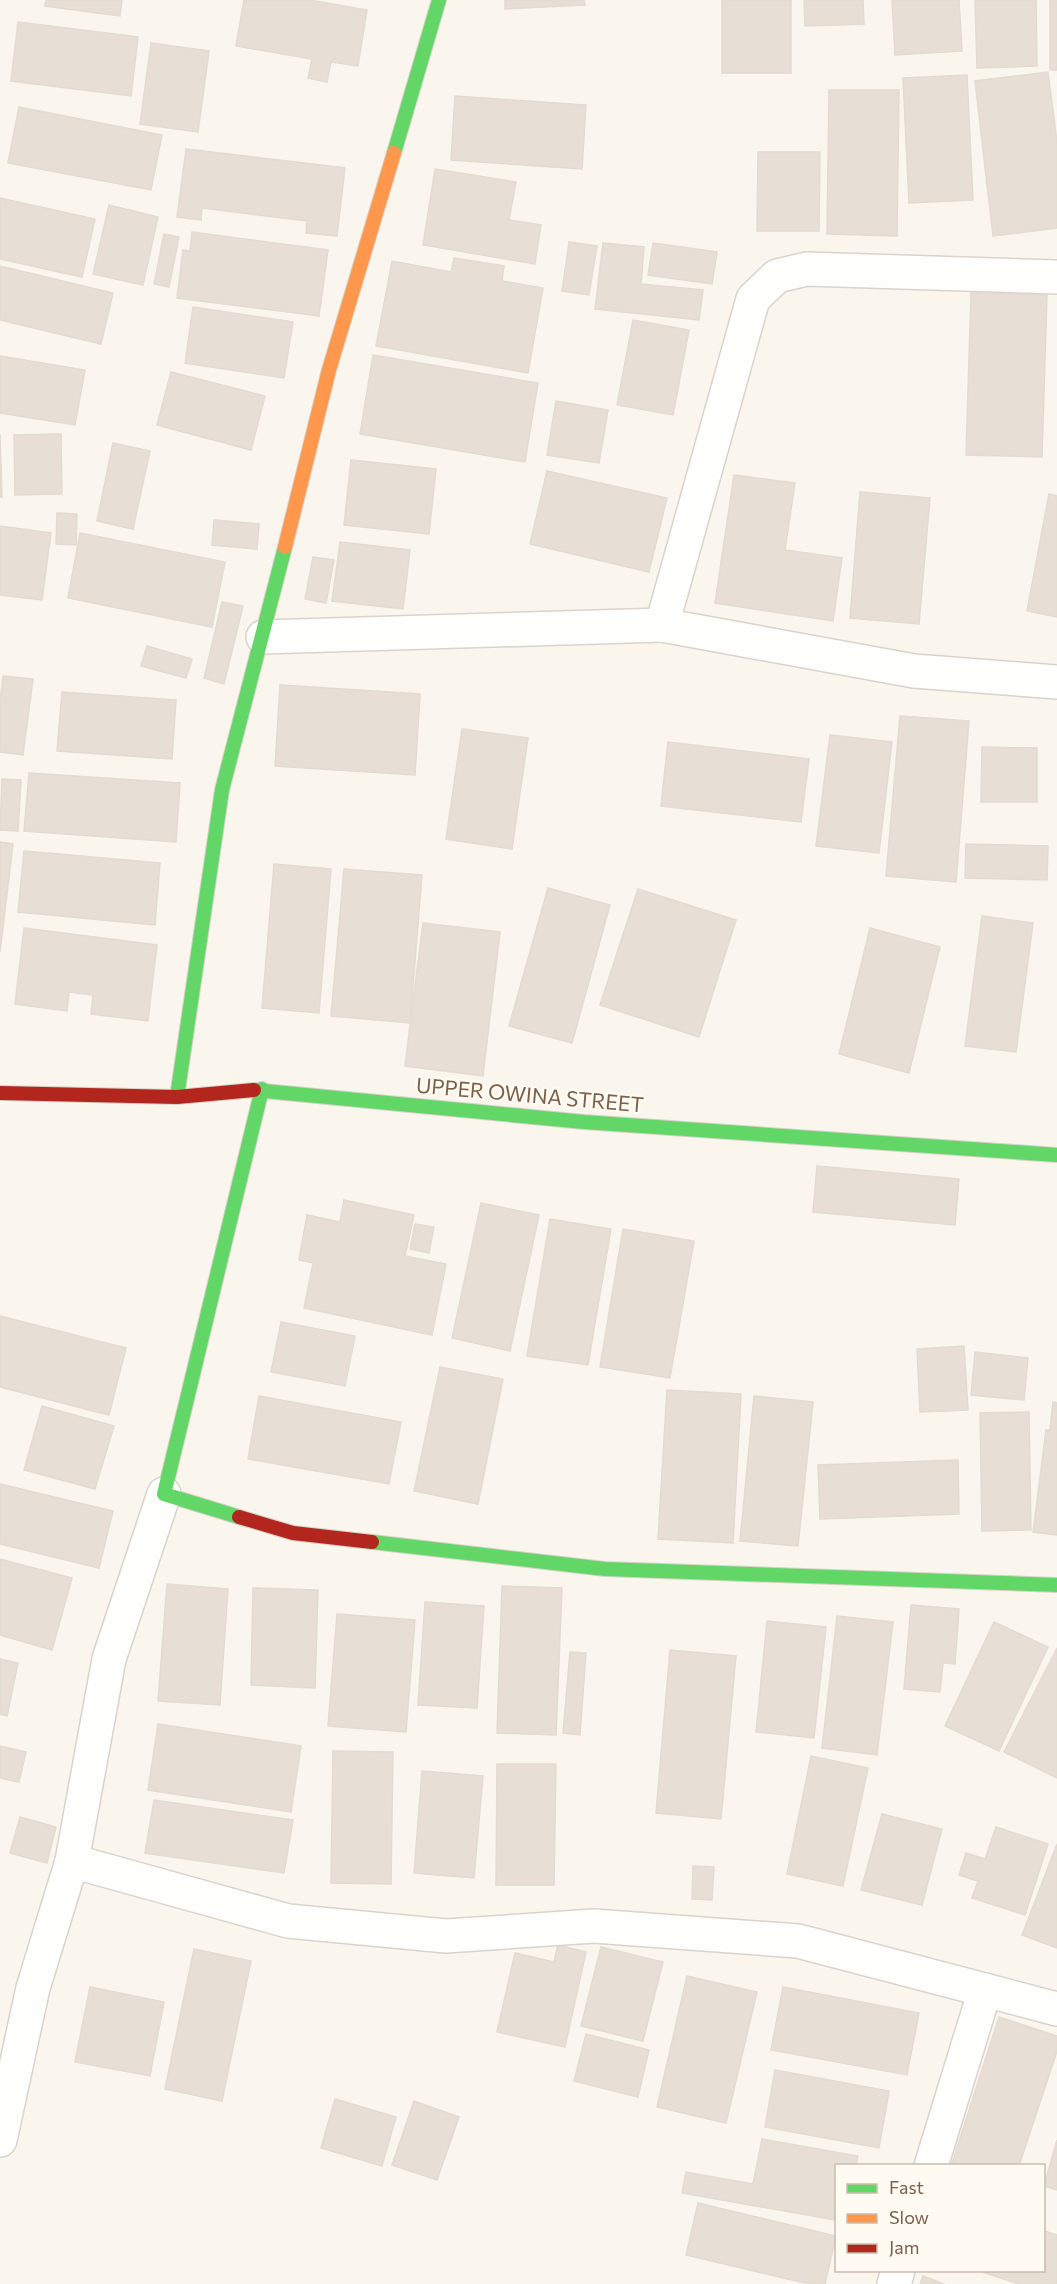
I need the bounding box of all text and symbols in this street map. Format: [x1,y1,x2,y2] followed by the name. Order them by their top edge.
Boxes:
[415,1072,645,1116] street label: UPPER OWINA STREET
[835,2164,1045,2272] legend
[889,2176,924,2198] text: Fast
[889,2206,929,2228] text: Slow
[889,2236,919,2258] text: Jam

